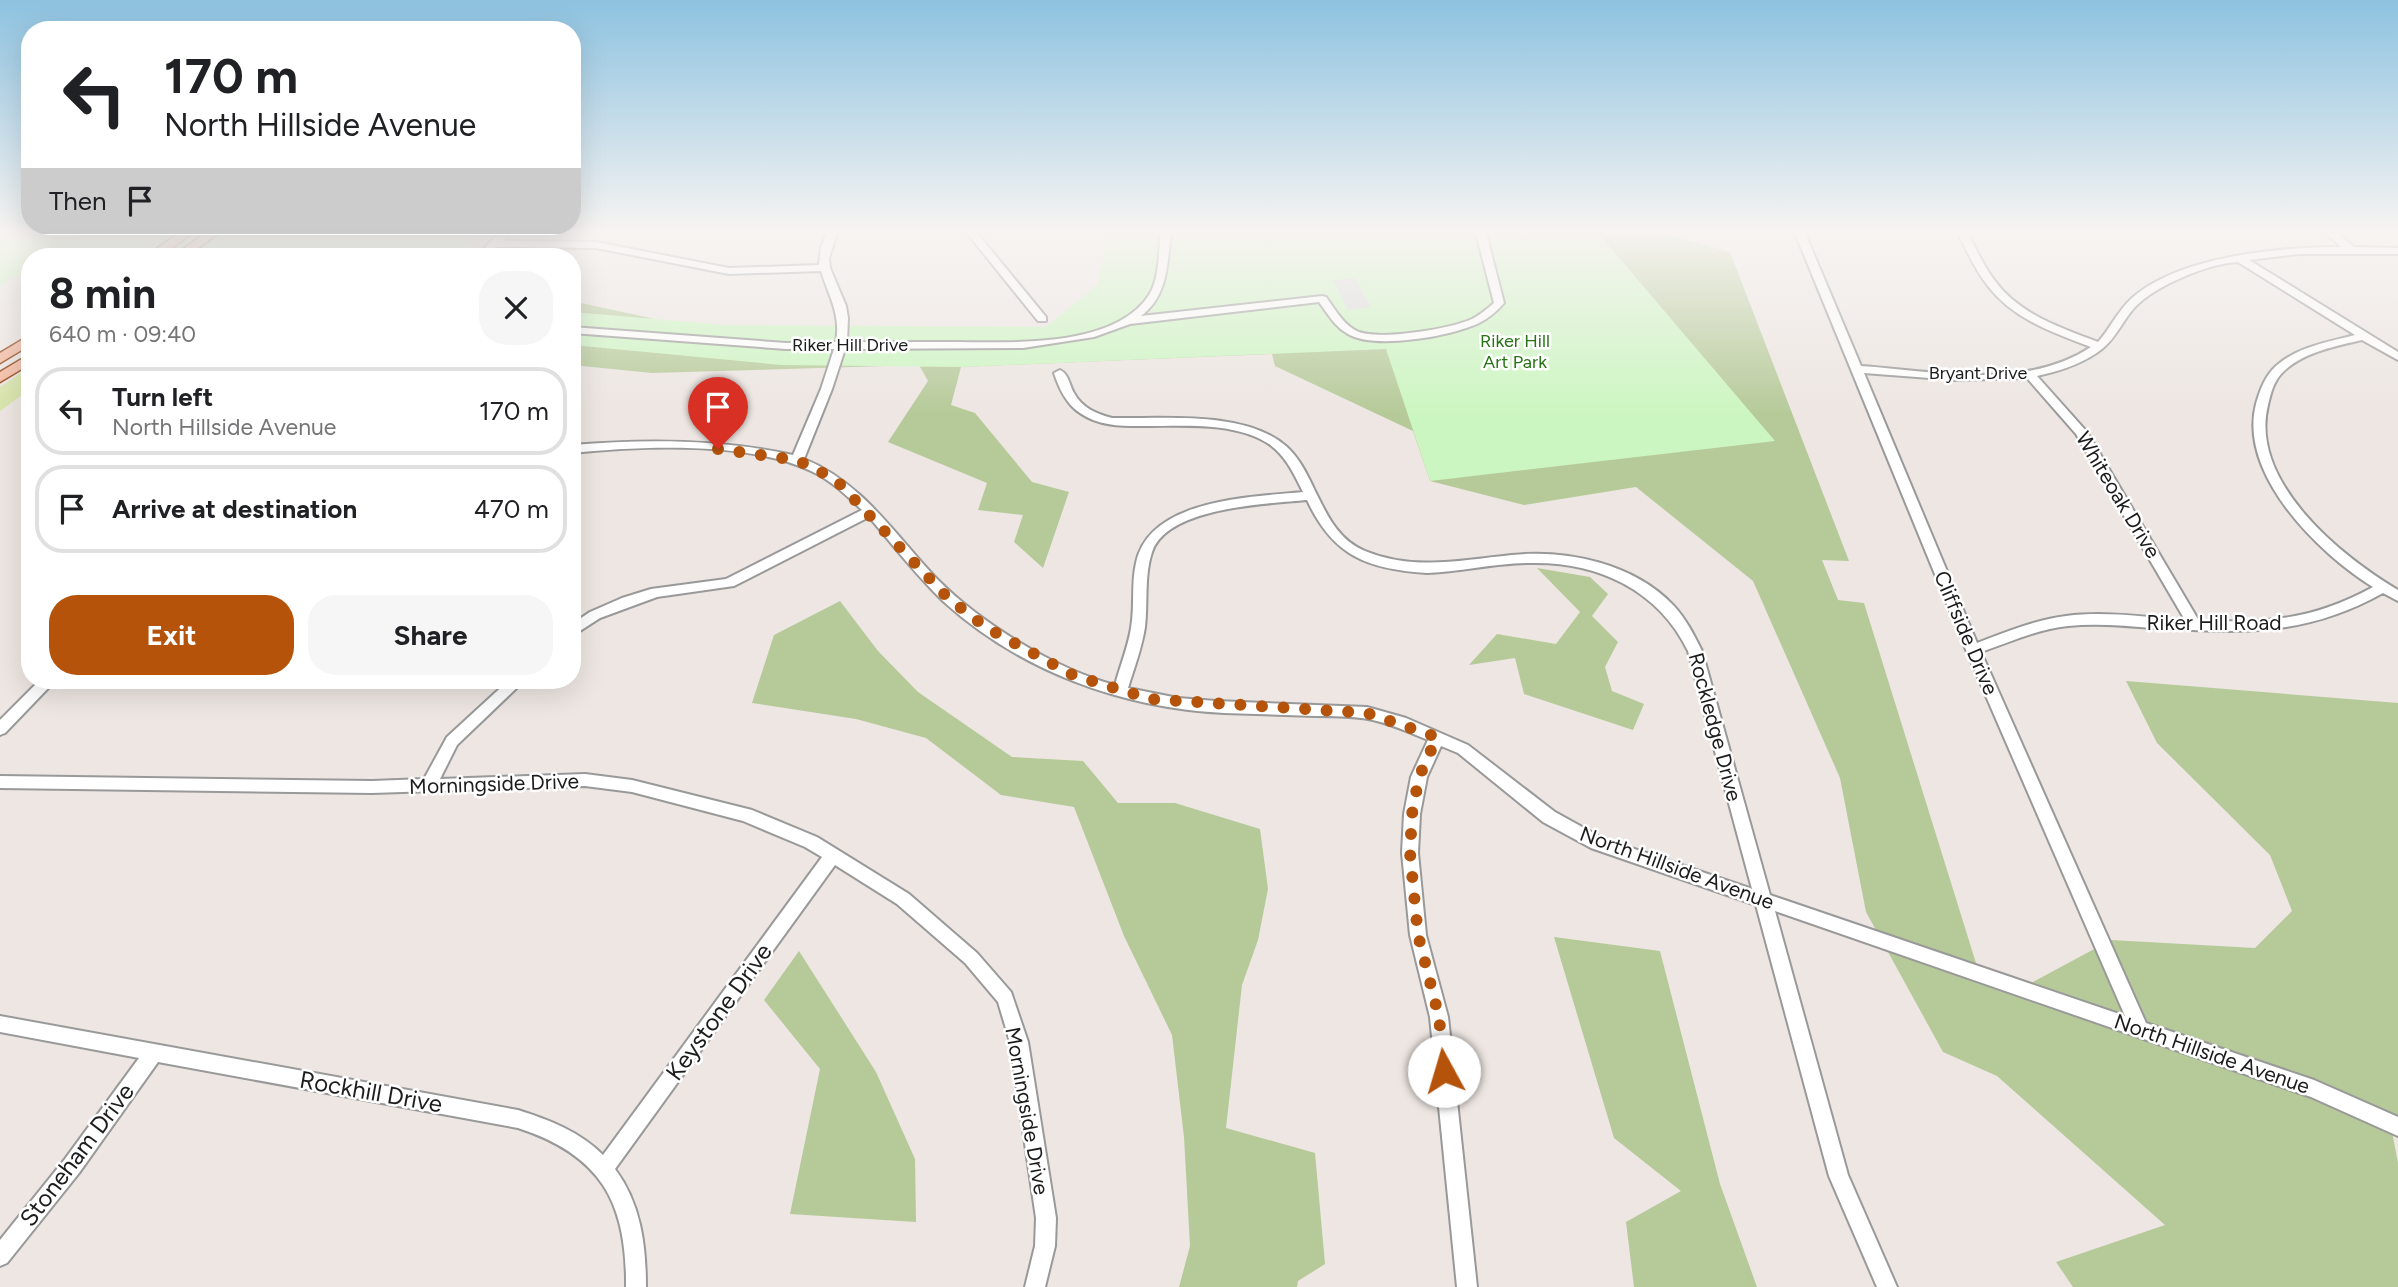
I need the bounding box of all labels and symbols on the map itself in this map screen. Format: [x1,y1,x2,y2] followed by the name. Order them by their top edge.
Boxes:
[1480,330,1550,373] park label: Riker Hill Art Park
[792,334,908,356] street label: Riker Hill Drive
[1929,362,2027,384] street label: Bryant Drive
[688,377,748,449] pin
[2071,427,2166,562] street label: Whiteoak Drive
[1929,567,2004,699] street label: Cliffside Drive
[2146,610,2282,635] street label: Riker Hill Road
[1684,650,1747,804] street label: Rockledge Drive
[409,768,579,799] street label: Morningside Drive
[1577,821,1778,914] street label: North Hillside Avenue
[659,938,778,1086] street label: Keystone Drive
[2111,1008,2313,1099] street label: North Hillside Avenue
[1000,1025,1055,1197] street label: Morningside Drive
[1407,1034,1481,1108] position arrow
[297,1065,445,1118] street label: Rockhill Drive
[13,1077,140,1232] street label: Stoneham Drive

